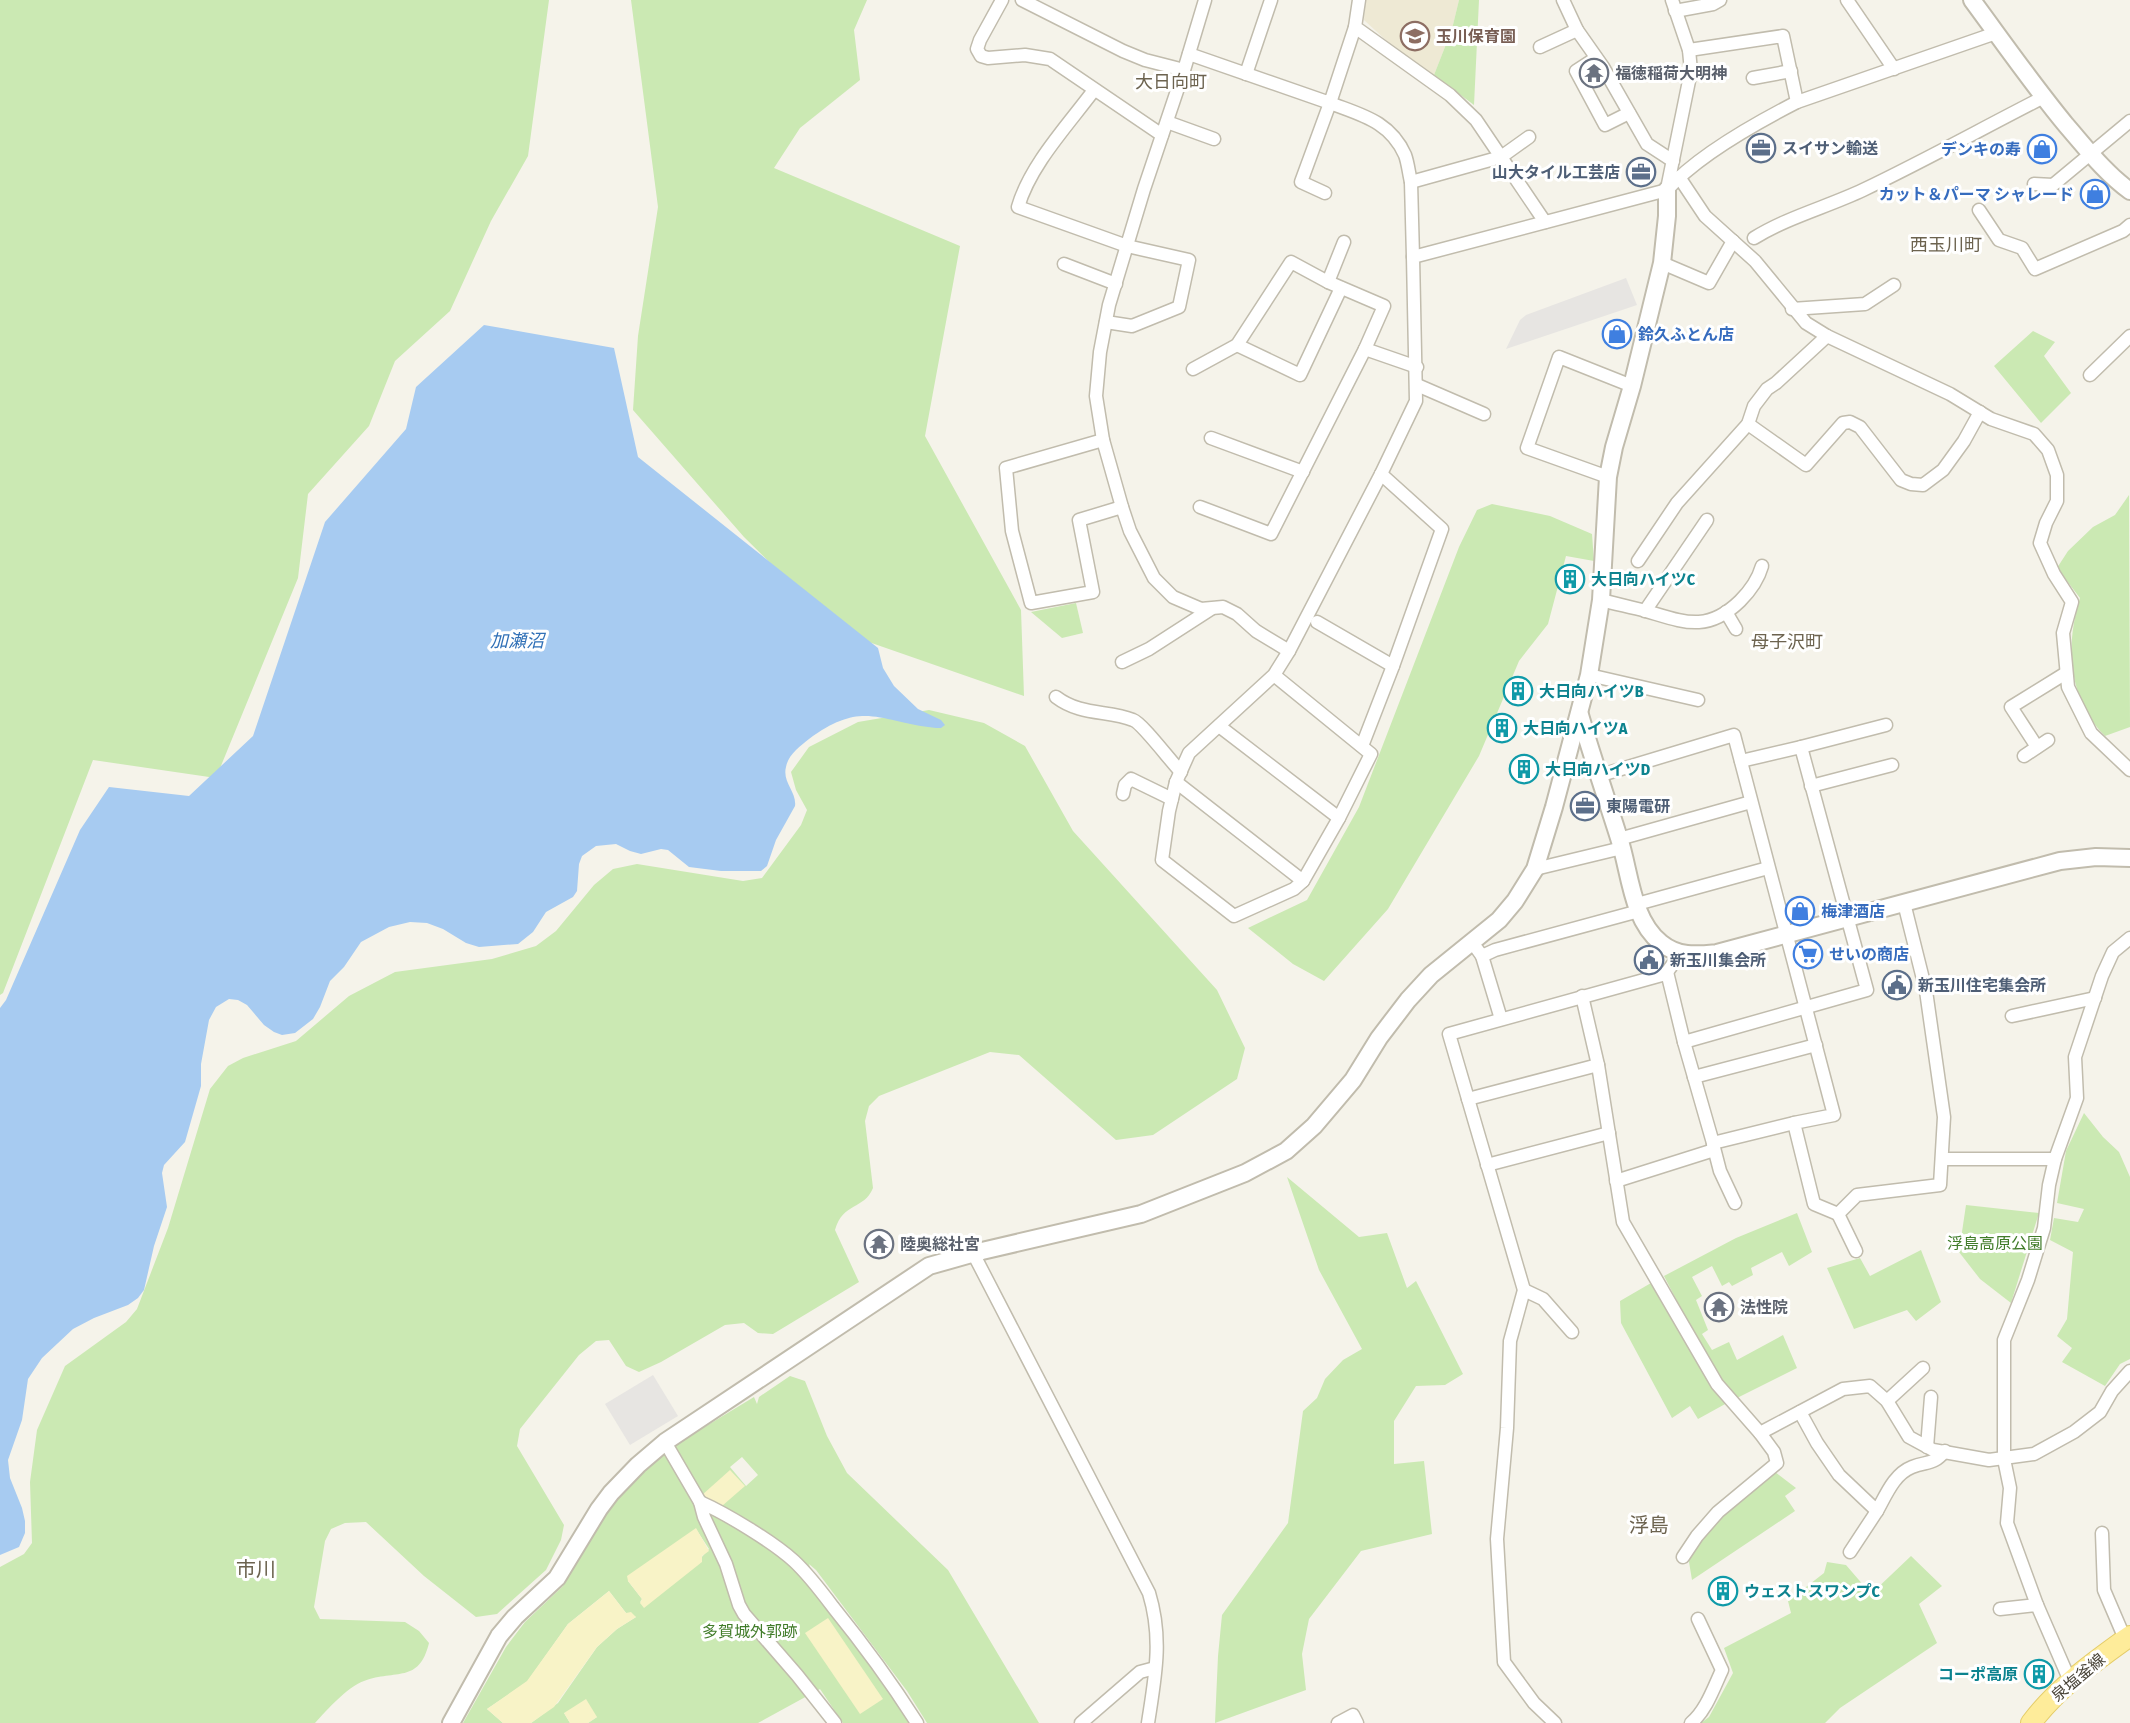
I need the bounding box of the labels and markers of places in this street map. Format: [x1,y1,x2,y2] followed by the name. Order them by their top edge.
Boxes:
[1399,20,1431,52] school or university icon: 玉川保育園
[1436,27,1516,46] place label: 玉川保育園
[1578,57,1610,89] temple icon: 福徳稲荷大明神
[1615,64,1727,83] place label: 福徳稲荷大明神
[1745,132,1777,164] office icon: スイサン輸送
[2026,133,2058,165] shop icon: デンキの寿
[1782,139,1878,158] place label: スイサン輸送
[1941,140,2021,159] place label: デンキの寿
[1625,156,1657,188] office icon: 山大タイル工芸店
[1492,163,1620,182] place label: 山大タイル工芸店
[2079,178,2111,210] shop icon: カット＆パーマ シャレード
[1879,185,2074,204] place label: カット＆パーマ シャレード
[1601,318,1633,350] shop icon: 鈴久ふとん店
[1638,325,1734,344] place label: 鈴久ふとん店
[1554,563,1586,595] building icon: 大日向ハイツC
[1591,570,1696,589] place label: 大日向ハイツC
[1502,675,1534,707] building icon: 大日向ハイツB
[1539,682,1644,701] place label: 大日向ハイツB
[1486,712,1518,744] building icon: 大日向ハイツA
[1523,719,1628,738] place label: 大日向ハイツA
[1508,753,1540,785] building icon: 大日向ハイツD
[1545,760,1651,779] place label: 大日向ハイツD
[1569,790,1601,822] office icon: 東陽電研
[1606,797,1670,816] place label: 東陽電研
[1784,895,1816,927] shop icon: 梅津酒店
[1821,902,1885,921] place label: 梅津酒店
[1792,938,1824,970] supermarket icon: せいの商店
[1633,944,1665,976] public building icon: 新玉川集会所
[1829,945,1909,964] place label: せいの商店
[1670,951,1766,970] place label: 新玉川集会所
[1881,969,1913,1001] public building icon: 新玉川住宅集会所
[1918,976,2046,995] place label: 新玉川住宅集会所
[863,1228,895,1260] temple icon: 陸奥総社宮
[900,1235,980,1254] place label: 陸奥総社宮
[1703,1291,1735,1323] temple icon: 法性院
[1740,1298,1788,1317] place label: 法性院
[1707,1575,1739,1607] building icon: ウェストスワンプC
[1744,1582,1881,1601] place label: ウェストスワンプC
[2023,1658,2055,1690] building icon: コーポ高原
[1938,1665,2018,1684] place label: コーポ高原

